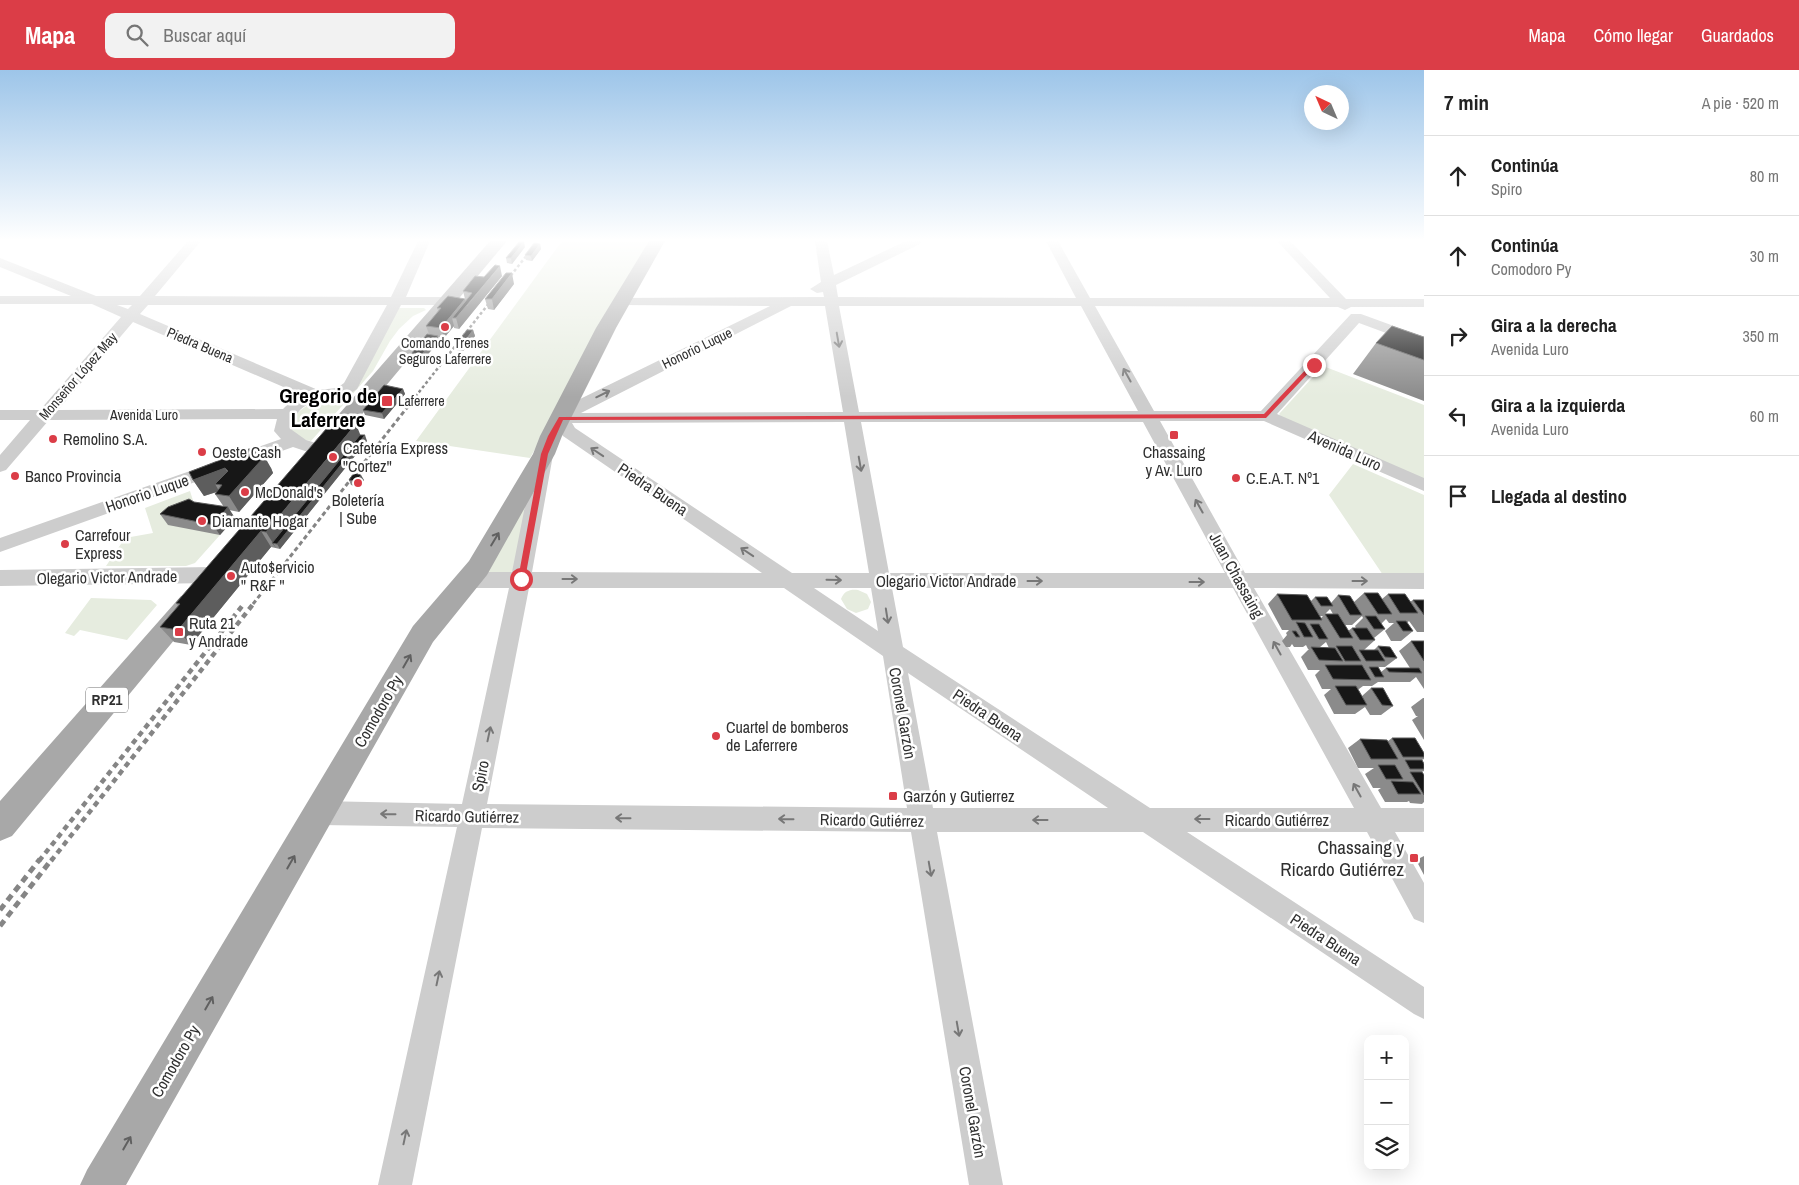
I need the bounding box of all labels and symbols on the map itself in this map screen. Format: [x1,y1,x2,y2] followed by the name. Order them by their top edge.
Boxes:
[1304,85,1349,130] north arrow
[439,321,451,333] marker: Comando Trenes Seguros Laferrere
[164,323,236,367] street label: Piedra Buena
[659,323,735,373] street label: Honorio Luque
[35,328,121,424] street label: Monseñor López May
[834,332,843,348] one-way arrow
[399,334,491,368] place label: Comando Trenes Seguros Laferrere
[1303,354,1326,377] route end
[1122,368,1132,383] one-way arrow
[279,381,377,434] district label: Gregorio de Laferrere
[596,389,611,399] one-way arrow
[398,392,445,410] place label: Laferrere
[380,394,394,408] marker: Laferrere
[109,406,178,424] street label: Avenida Luro
[1304,424,1385,476] street label: Avenida Luro
[63,428,148,450] place label: Remolino S.A.
[1168,429,1180,441] marker: Chassaing y Av. Luro
[47,433,59,445] marker: Remolino S.A.
[343,437,448,477] place label: Cafetería Express ''Cortez''
[212,441,281,463] place label: Oeste Cash
[1143,441,1206,481] place label: Chassaing y Av. Luro
[196,446,208,458] marker: Oeste Cash
[591,446,605,456] one-way arrow
[327,451,339,463] marker: Cafetería Express ''Cortez''
[856,456,866,472] one-way arrow
[614,457,693,521] street label: Piedra Buena
[25,465,122,487] place label: Banco Provincia
[1246,467,1320,489] place label: C.E.A.T. Nº1
[102,468,192,518] street label: Honorio Luque
[9,470,21,482] marker: Banco Provincia
[1230,472,1242,484] marker: C.E.A.T. Nº1
[352,477,364,489] marker: Boletería | Sube
[255,481,323,503] place label: McDonald's
[239,486,251,498] marker: McDonald's
[332,489,385,529] place label: Boletería | Sube
[1194,499,1203,514] one-way arrow
[212,510,309,532] place label: Diamante Hogar
[196,515,208,527] marker: Diamante Hogar
[75,524,131,564] place label: Carrefour Express
[1204,528,1270,622] street label: Juan Chassaing
[490,533,500,547] one-way arrow
[59,538,71,550] marker: Carrefour Express
[740,547,754,557] one-way arrow
[240,556,315,596] place label: Auto$ervicio '' R&F ''
[37,565,177,589] street label: Olegario Victor Andrade
[510,568,533,591] route start
[225,570,237,582] marker: Auto$ervicio '' R&F ''
[876,570,1016,592] street label: Olegario Victor Andrade
[562,574,578,584] one-way arrow
[826,575,842,585] one-way arrow
[1026,576,1042,586] one-way arrow
[1351,576,1367,586] one-way arrow
[1188,577,1205,587] one-way arrow
[882,608,892,624] one-way arrow
[189,612,248,652] place label: Ruta 21 y Andrade
[173,626,185,638] marker: Ruta 21 y Andrade
[1272,642,1282,656] one-way arrow
[402,653,412,668] one-way arrow
[884,665,922,761] street label: Coronel Garzón
[348,670,408,751] street label: Comodoro Py
[949,683,1028,747] street label: Piedra Buena
[86,688,128,712] road number: RP21
[726,716,849,756] place label: Cuartel de bomberos de Laferrere
[485,726,494,742] one-way arrow
[710,730,722,742] marker: Cuartel de bomberos de Laferrere
[466,758,494,794] street label: Spiro
[1351,784,1361,798] one-way arrow
[903,785,1015,807] place label: Garzón y Gutierrez
[887,790,899,802] marker: Garzón y Gutierrez
[415,804,520,828] street label: Ricardo Gutiérrez
[820,808,925,832] street label: Ricardo Gutiérrez
[380,809,396,819] one-way arrow
[1225,809,1330,831] street label: Ricardo Gutiérrez
[615,813,631,822] one-way arrow
[778,814,794,824] one-way arrow
[1194,814,1210,824] one-way arrow
[1032,815,1048,825] one-way arrow
[1280,834,1404,882] place label: Chassaing y Ricardo Gutiérrez
[1408,852,1420,864] marker: Chassaing y Ricardo Gutiérrez
[286,855,296,870] one-way arrow
[926,860,936,876] one-way arrow
[1286,908,1366,970] street label: Piedra Buena
[434,971,443,987] one-way arrow
[204,995,214,1010] one-way arrow
[145,1020,205,1101] street label: Comodoro Py
[954,1020,964,1036] one-way arrow
[954,1064,992,1160] street label: Coronel Garzón
[401,1130,410,1146] one-way arrow
[122,1135,132,1150] one-way arrow

